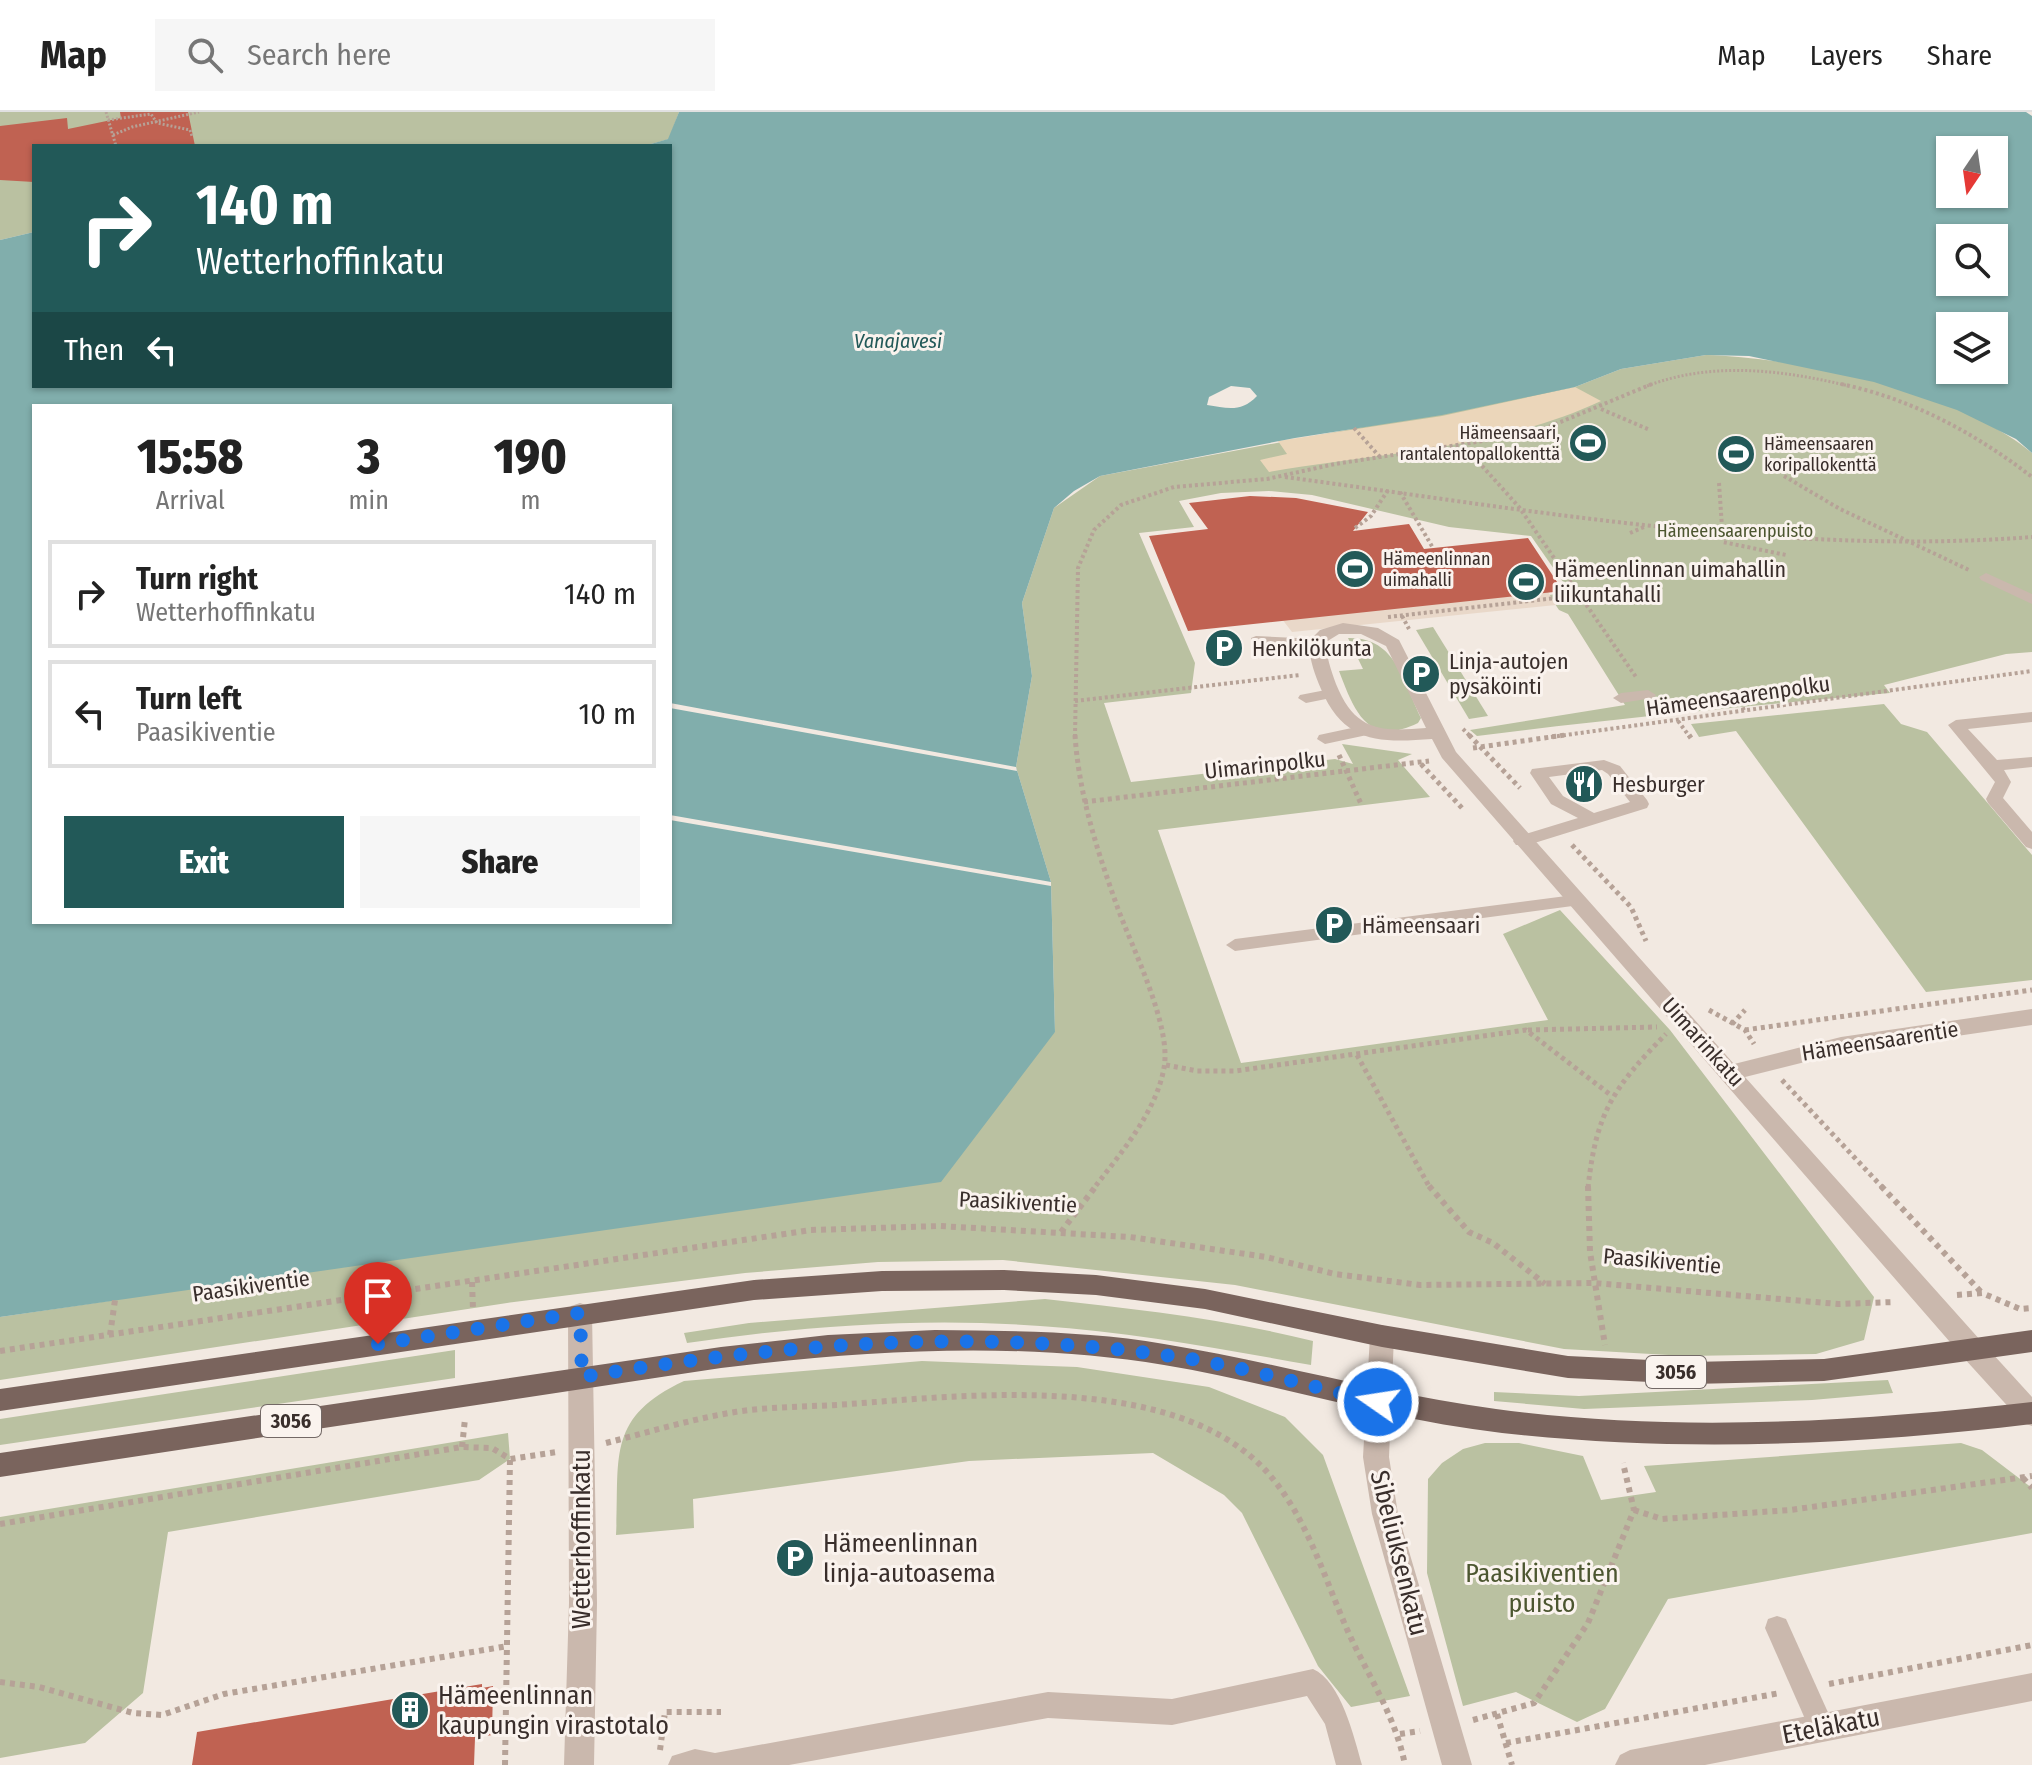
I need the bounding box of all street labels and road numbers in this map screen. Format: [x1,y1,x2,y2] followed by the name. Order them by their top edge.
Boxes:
[1644,670,1832,722] street label: Hämeensaarenpolku
[1203,745,1327,785] street label: Uimarinpolku
[1656,992,1750,1092] street label: Uimarinkatu
[1800,1015,1960,1067] street label: Hämeensaarentie
[958,1185,1078,1219] street label: Paasikiventie
[1602,1242,1722,1280] street label: Paasikiventie
[191,1264,311,1308] street label: Paasikiventie
[1646,1356,1706,1388] road number: 3056
[261,1405,321,1437] road number: 3056
[566,1449,597,1629] street label: Wetterhoffinkatu
[1363,1467,1435,1639] street label: Sibeliuksenkatu
[1780,1701,1882,1751] street label: Eteläkatu

